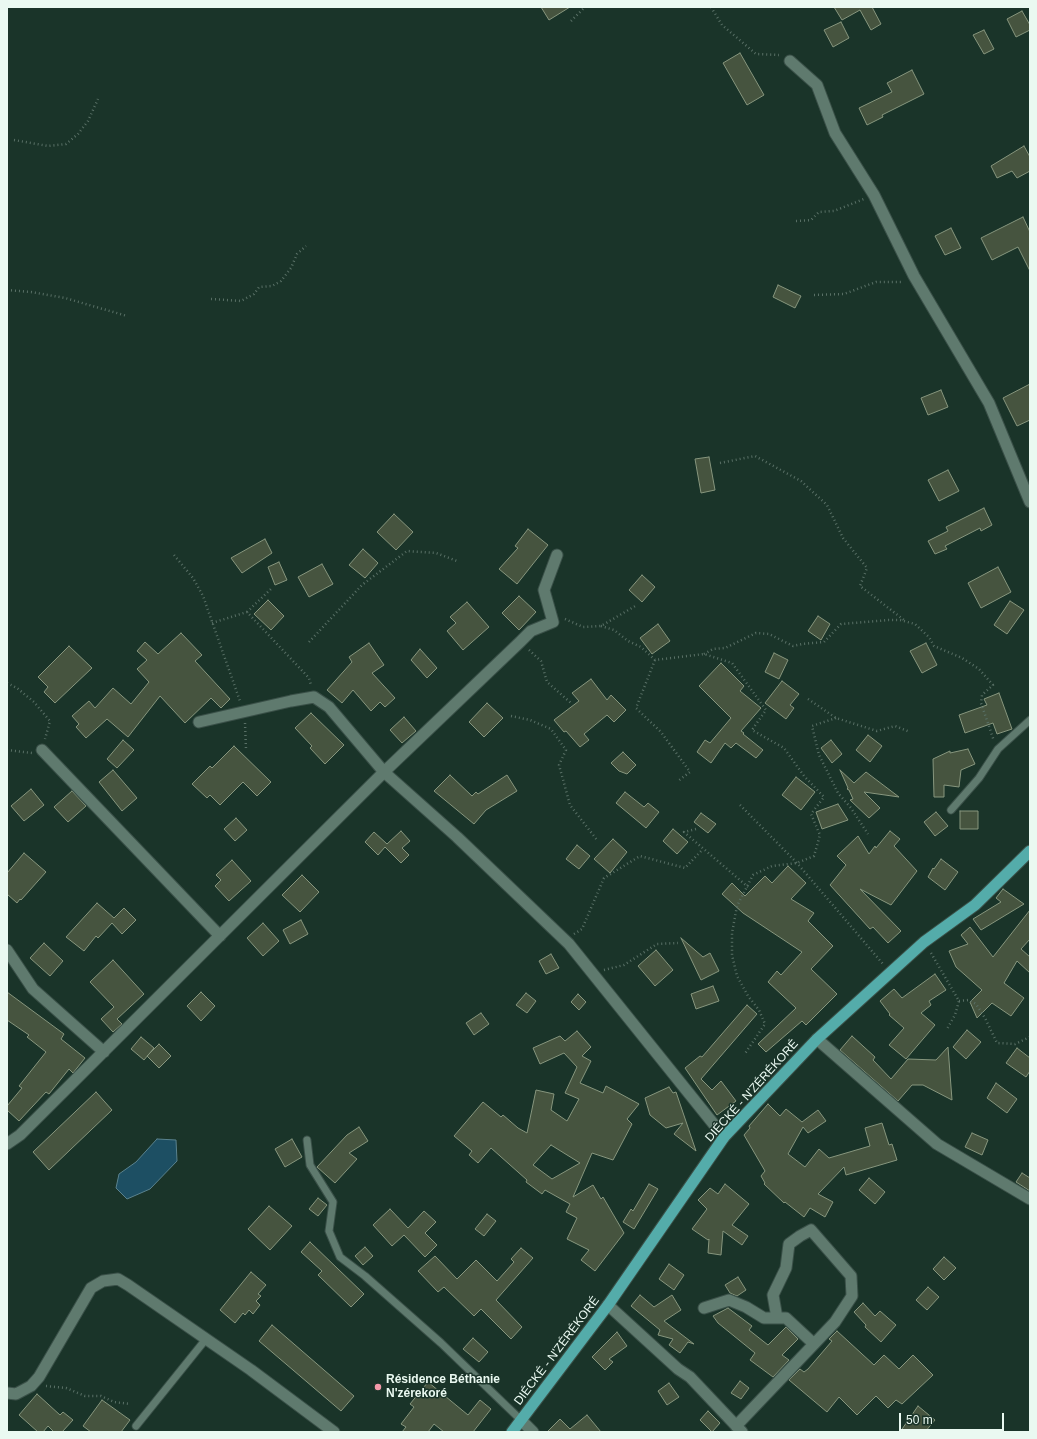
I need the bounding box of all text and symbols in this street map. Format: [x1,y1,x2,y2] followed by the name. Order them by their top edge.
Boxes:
[702,1037,802,1145] street label: DIÉCKÉ - N'ZÉRÉKORÉ
[511,1294,603,1408] street label: DIÉCKÉ - N'ZÉRÉKORÉ
[386,1373,500,1401] place label: Résidence Béthanie N'zérekoré
[373,1382,383,1392] marker: Résidence Béthanie N'zérekoré
[901,1405,1006,1431] scale bar
[906,1413,933,1427] text: 50 m

